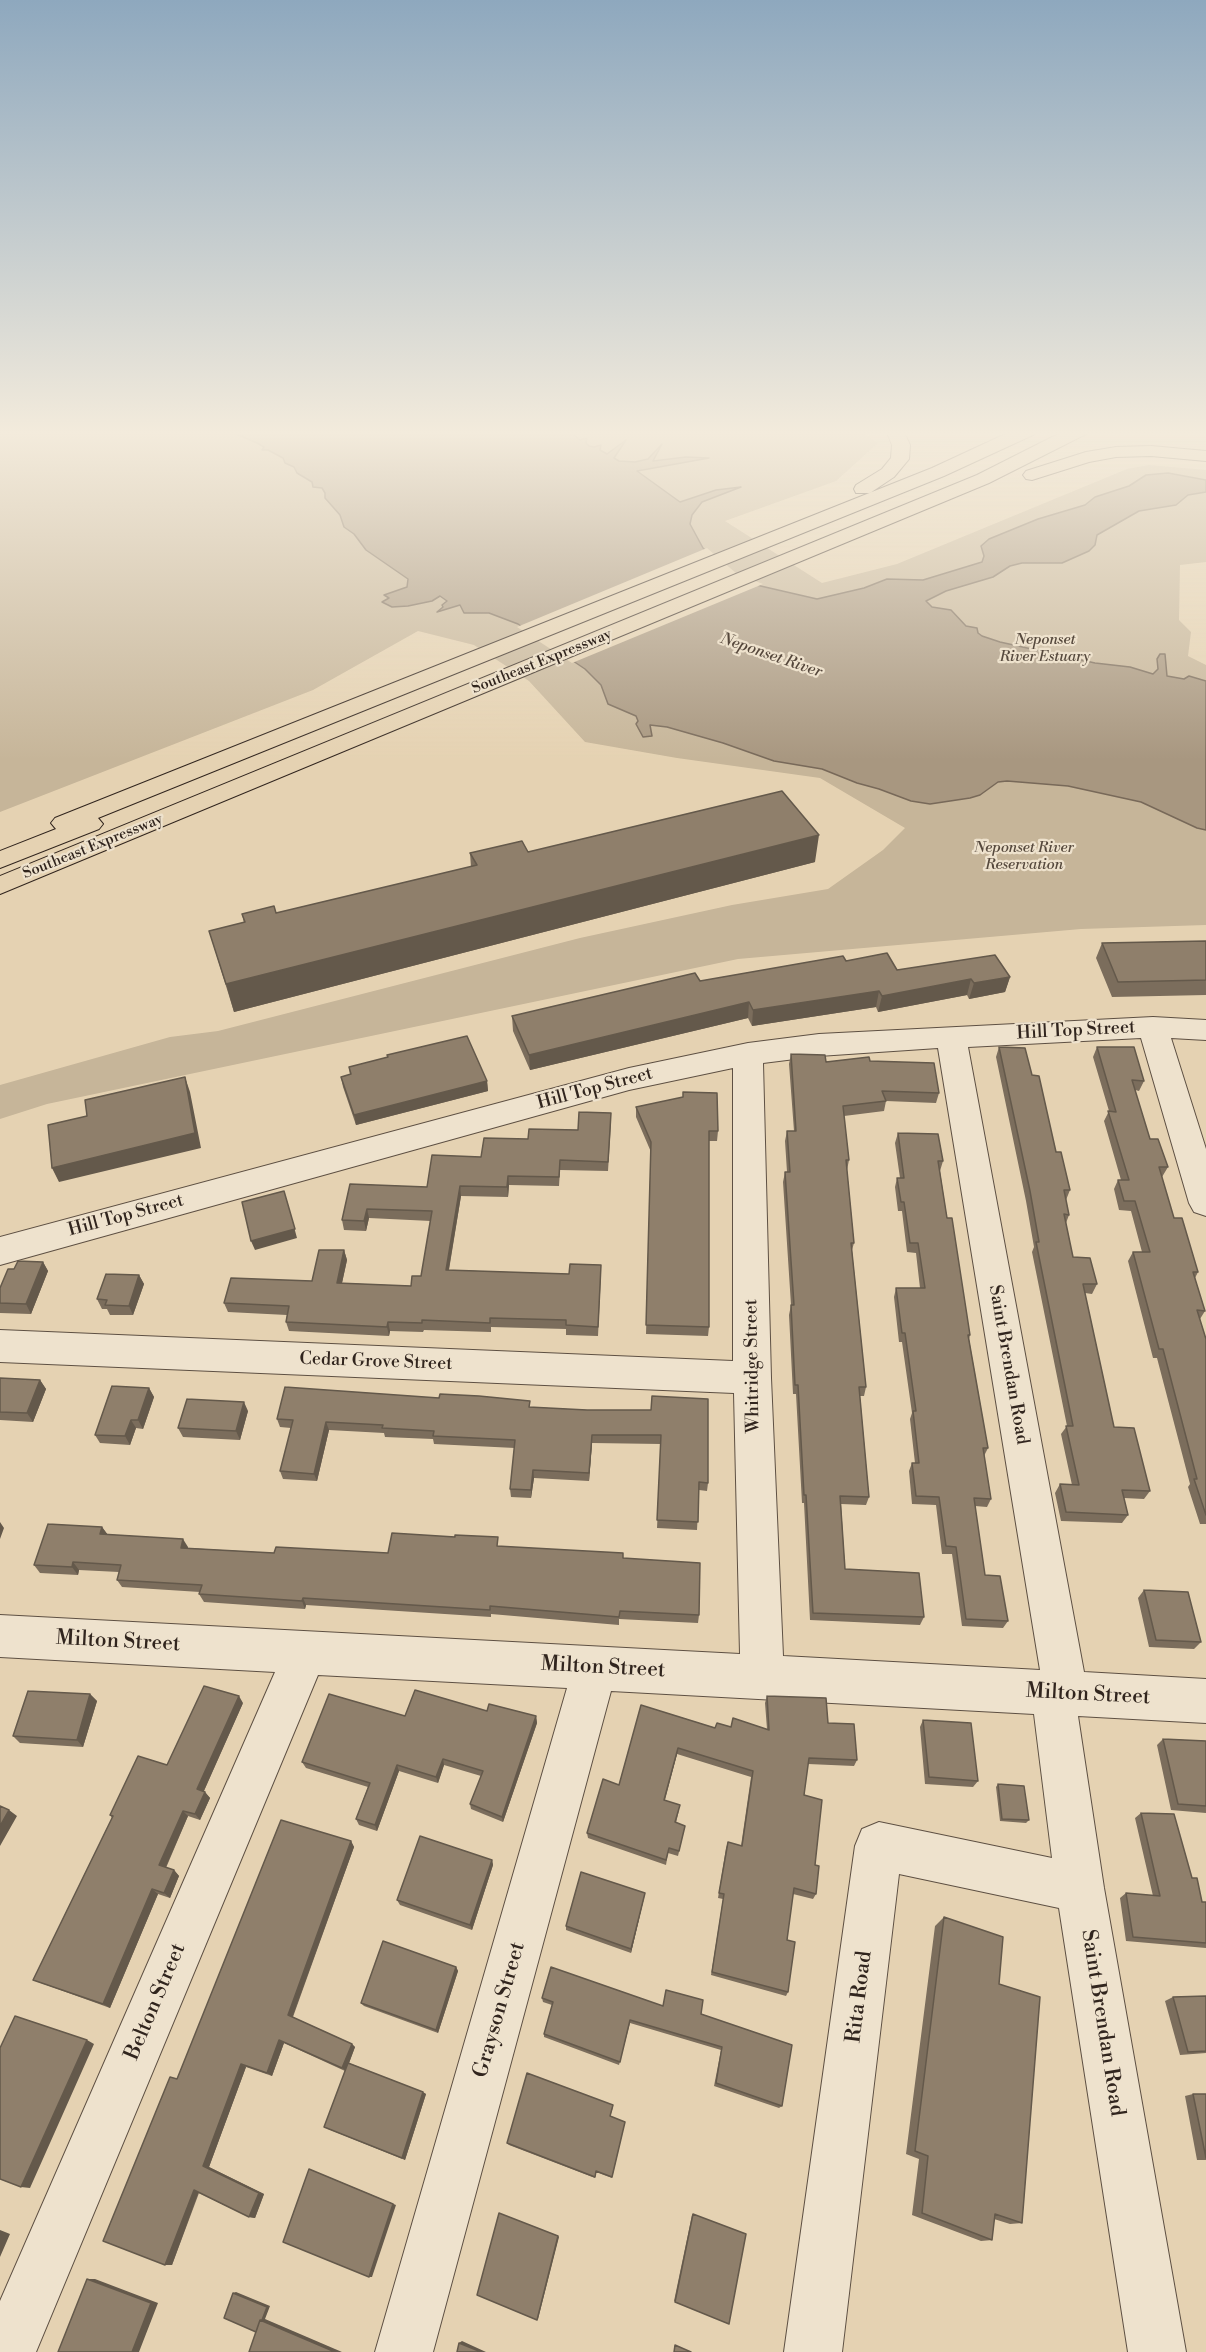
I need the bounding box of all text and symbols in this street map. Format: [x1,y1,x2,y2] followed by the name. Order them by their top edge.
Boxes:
[469,626,615,698] street label: Southeast Expressway
[718,630,824,682] water label: Neponset River
[1000,631,1090,666] park label: Neponset River Estuary
[20,811,166,883] street label: Southeast Expressway
[974,839,1074,874] park label: Neponset River Reservation
[1016,1017,1136,1045] street label: Hill Top Street
[535,1063,655,1115] street label: Hill Top Street
[66,1190,186,1242] street label: Hill Top Street
[983,1283,1033,1447] street label: Saint Brendan Road
[741,1299,765,1433] street label: Whitridge Street
[299,1349,453,1375] street label: Cedar Grove Street
[55,1626,181,1658] street label: Milton Street
[540,1652,666,1684] street label: Milton Street
[1025,1679,1151,1711] street label: Milton Street
[1075,1928,1129,2118] street label: Saint Brendan Road
[469,1939,531,2081] street label: Grayson Street
[120,1940,192,2064] street label: Belton Street
[842,1950,878,2044] street label: Rita Road

